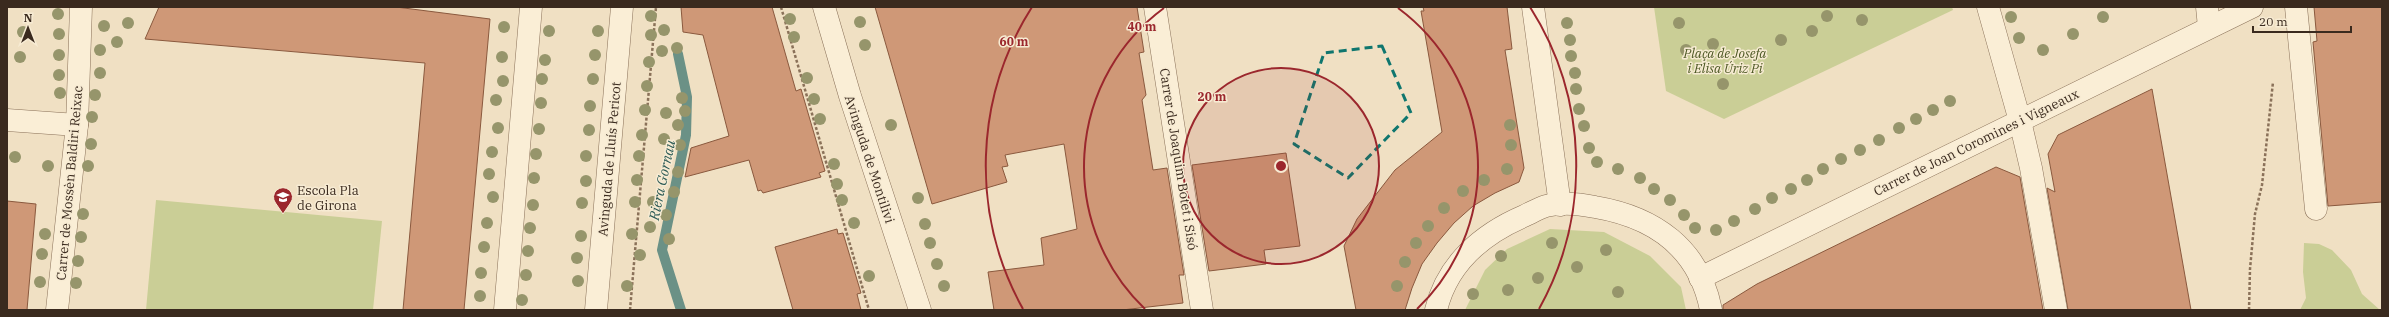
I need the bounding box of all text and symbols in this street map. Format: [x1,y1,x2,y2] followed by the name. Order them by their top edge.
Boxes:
[8,8,48,48] north arrow
[2253,8,2351,34] scale bar
[24,11,33,25] text: N
[2259,14,2288,29] text: 20 m
[1128,19,1157,34] text: 40 m
[1000,34,1029,49] text: 60 m
[1683,45,1766,77] park label: Plaça de Josefa i Elisa Úriz Pi
[1156,67,1201,251] street label: Carrer de Joaquim Botet i Sisó
[594,81,625,237] street label: Avinguda de Lluís Pericot
[53,85,87,281] street label: Carrer de Mossèn Baldiri Reixac
[1871,85,2082,200] street label: Carrer de Joan Coromines i Vigneaux
[1198,89,1227,104] text: 20 m
[841,93,898,225] street label: Avinguda de Montilivi
[645,138,679,223] water label: Riera Gornau
[1274,159,1288,173] centre of rings
[297,182,359,214] place label: Escola Pla de Girona
[272,186,294,214] school or university icon: Escola Pla de Girona

